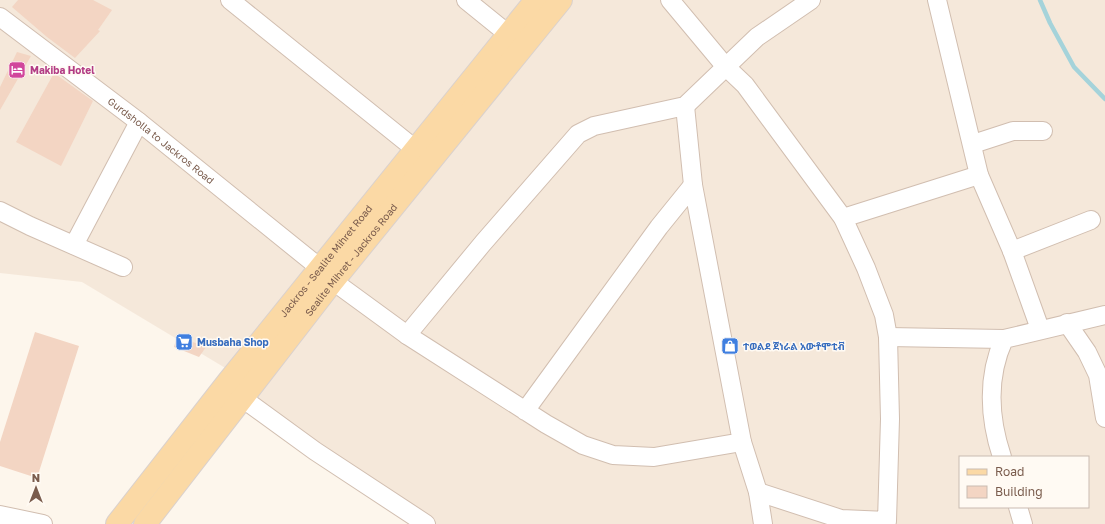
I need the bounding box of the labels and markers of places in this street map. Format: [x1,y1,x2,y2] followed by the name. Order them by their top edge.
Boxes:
[7,60,27,80] hotel icon: Makiba Hotel
[30,64,95,76] place label: Makiba Hotel
[174,332,194,352] supermarket icon: Musbaha Shop
[197,336,269,348] place label: Musbaha Shop
[720,336,740,356] shop icon: ተወልደ ጀነራል አውቶሞቲቭ
[743,340,845,352] place label: ተወልደ ጀነራል አውቶሞቲቭ

